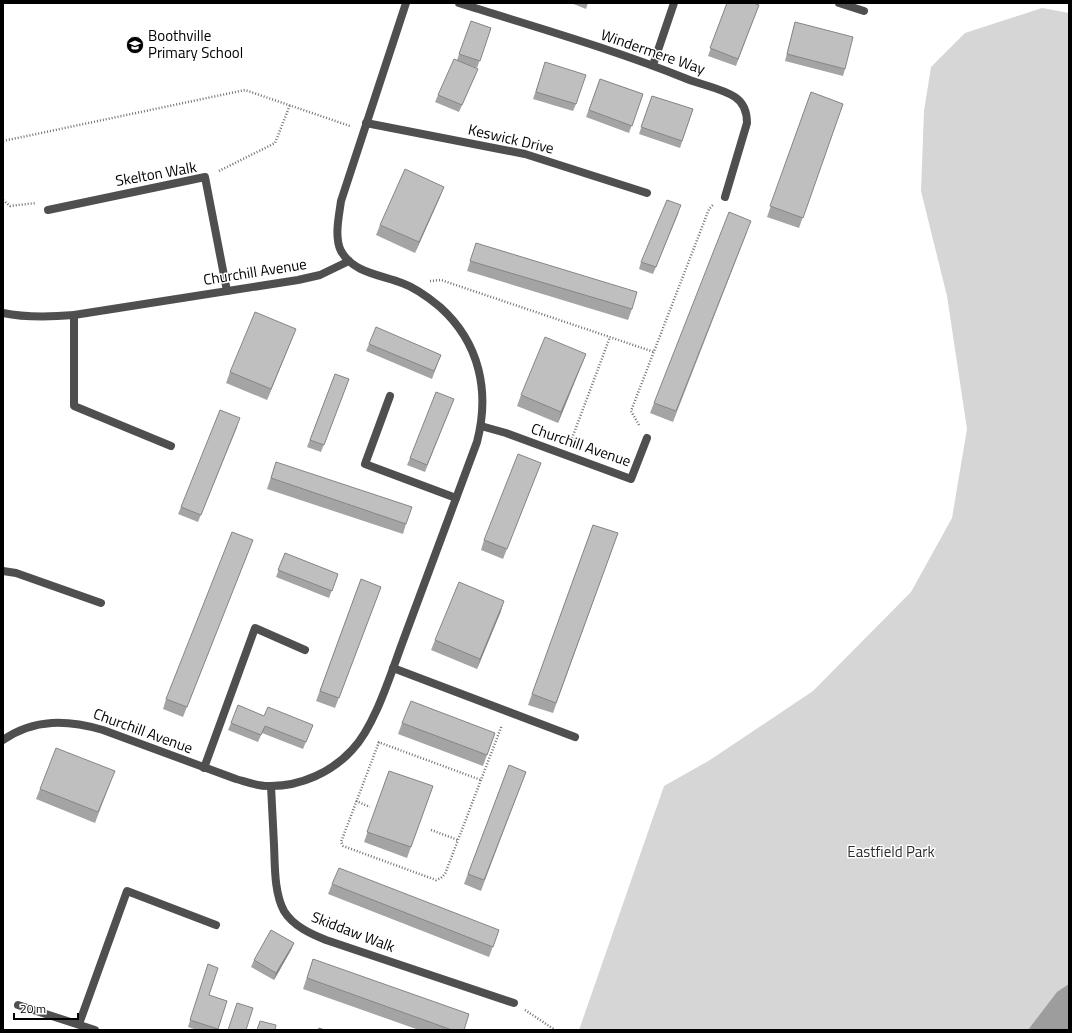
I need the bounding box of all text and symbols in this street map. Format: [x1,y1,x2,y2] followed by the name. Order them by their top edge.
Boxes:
[598,23,708,80] street label: Windermere Way
[148,24,243,64] place label: Boothville Primary School
[125,35,145,55] school or university icon: Boothville Primary School
[466,117,556,160] street label: Keswick Drive
[114,155,198,192] street label: Skelton Walk
[202,252,308,291] street label: Churchill Avenue
[528,417,634,472] street label: Churchill Avenue
[90,702,196,759] street label: Churchill Avenue
[847,840,935,863] park label: Eastfield Park
[308,905,398,958] street label: Skiddaw Walk
[14,995,78,1021] scale bar
[20,999,46,1018] text: 20 m

